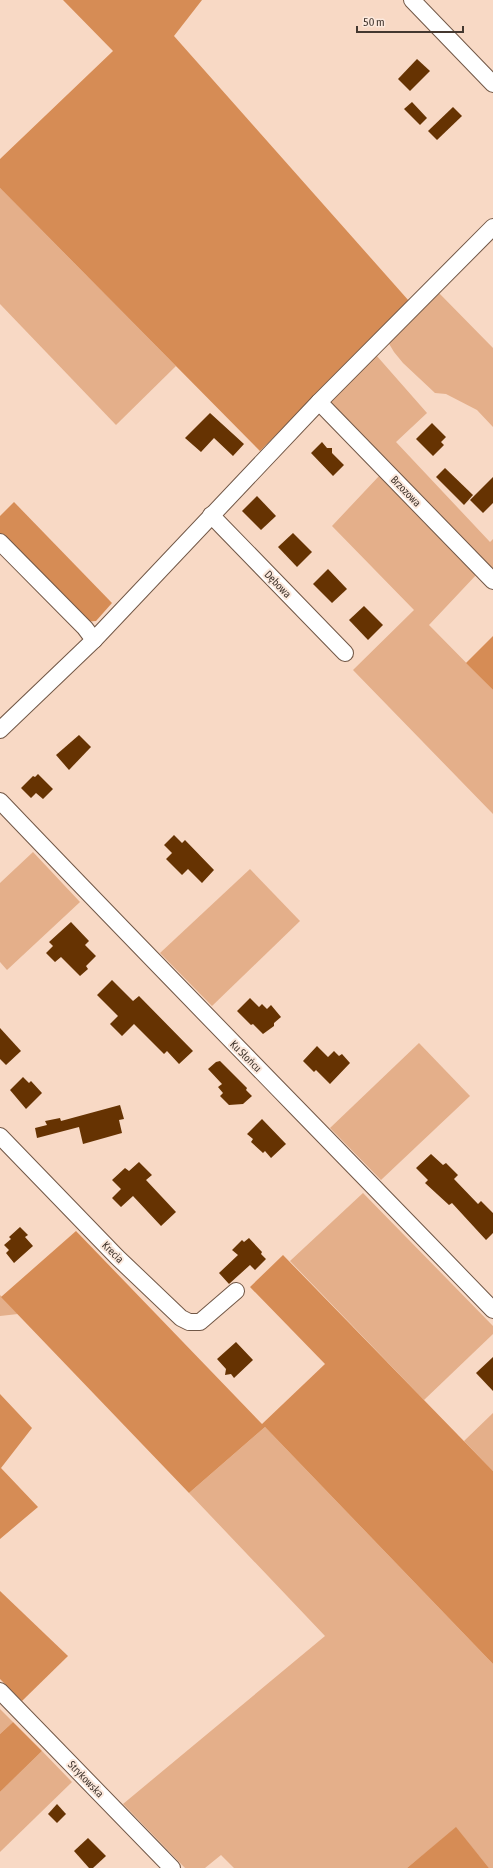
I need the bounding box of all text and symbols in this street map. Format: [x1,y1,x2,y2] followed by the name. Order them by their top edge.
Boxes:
[357,8,463,34] scale bar
[363,15,385,29] text: 50 m
[389,473,423,509] street label: Brzozowa
[262,568,294,600] street label: Dębowa
[228,1038,264,1074] street label: Ku Słońcu
[100,1239,126,1265] street label: Krecia
[66,1758,106,1800] street label: Strykowska

